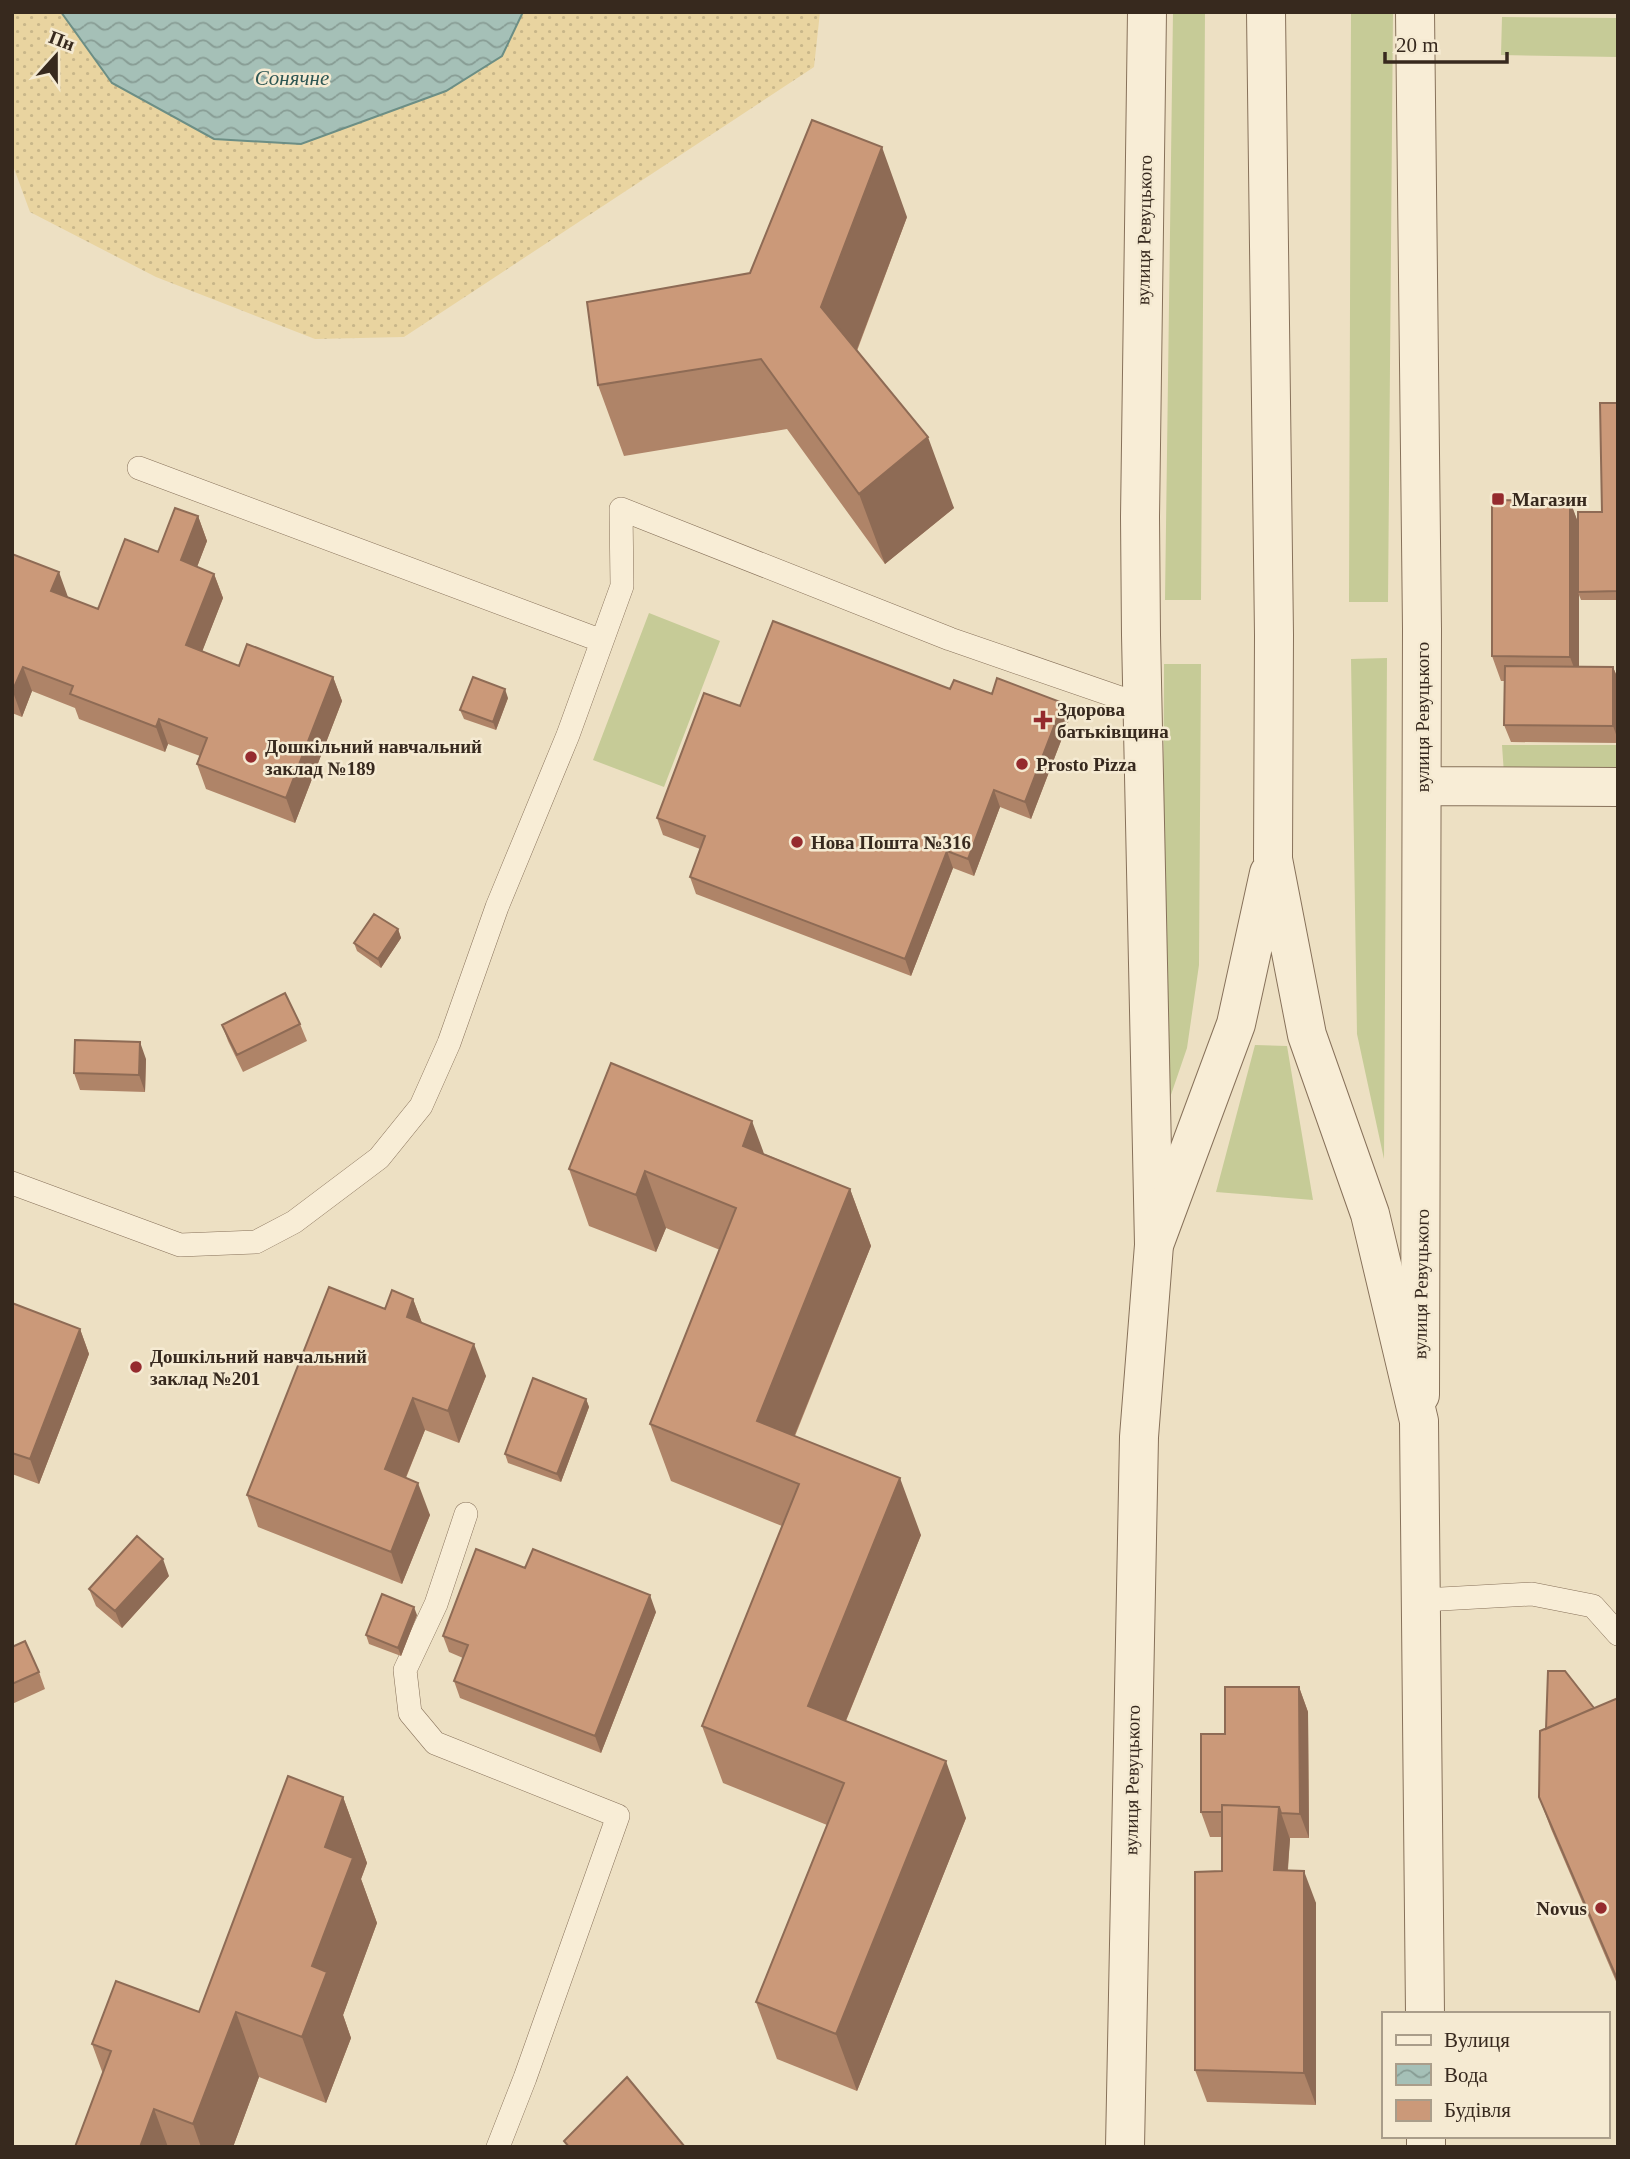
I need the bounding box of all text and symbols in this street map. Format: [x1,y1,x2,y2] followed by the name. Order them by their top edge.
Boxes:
[21,21,91,91] north arrow
[1385,21,1508,65] scale bar
[46,26,78,55] text: Пн
[1396,33,1439,57] text: 20 m
[255,66,329,90] water label: Сонячне
[1132,155,1156,305] street label: вулиця Ревуцького
[1512,489,1587,510] place label: Магазин
[1490,491,1506,507] marker: Магазин
[1412,642,1433,792] street label: вулиця Ревуцького
[1057,699,1169,742] place label: Здорова батьківщина
[1035,712,1051,728] marker: Здорова батьківщина
[265,736,482,779] place label: Дошкільний навчальний заклад №189
[243,749,259,765] marker: Дошкільний навчальний заклад №189
[1036,754,1137,775] place label: Prosto Pizza
[1014,756,1030,772] marker: Prosto Pizza
[811,832,971,853] place label: Нова Пошта №316
[789,834,805,850] marker: Нова Пошта №316
[1409,1209,1433,1359] street label: вулиця Ревуцького
[150,1346,367,1389] place label: Дошкільний навчальний заклад №201
[128,1359,144,1375] marker: Дошкільний навчальний заклад №201
[1120,1705,1144,1855] street label: вулиця Ревуцького
[1536,1898,1587,1919] place label: Novus
[1593,1900,1609,1916] marker: Novus
[1382,2012,1609,2138] legend
[1444,2028,1510,2052] text: Вулиця
[1444,2063,1489,2087] text: Вода
[1444,2098,1511,2122] text: Будівля

